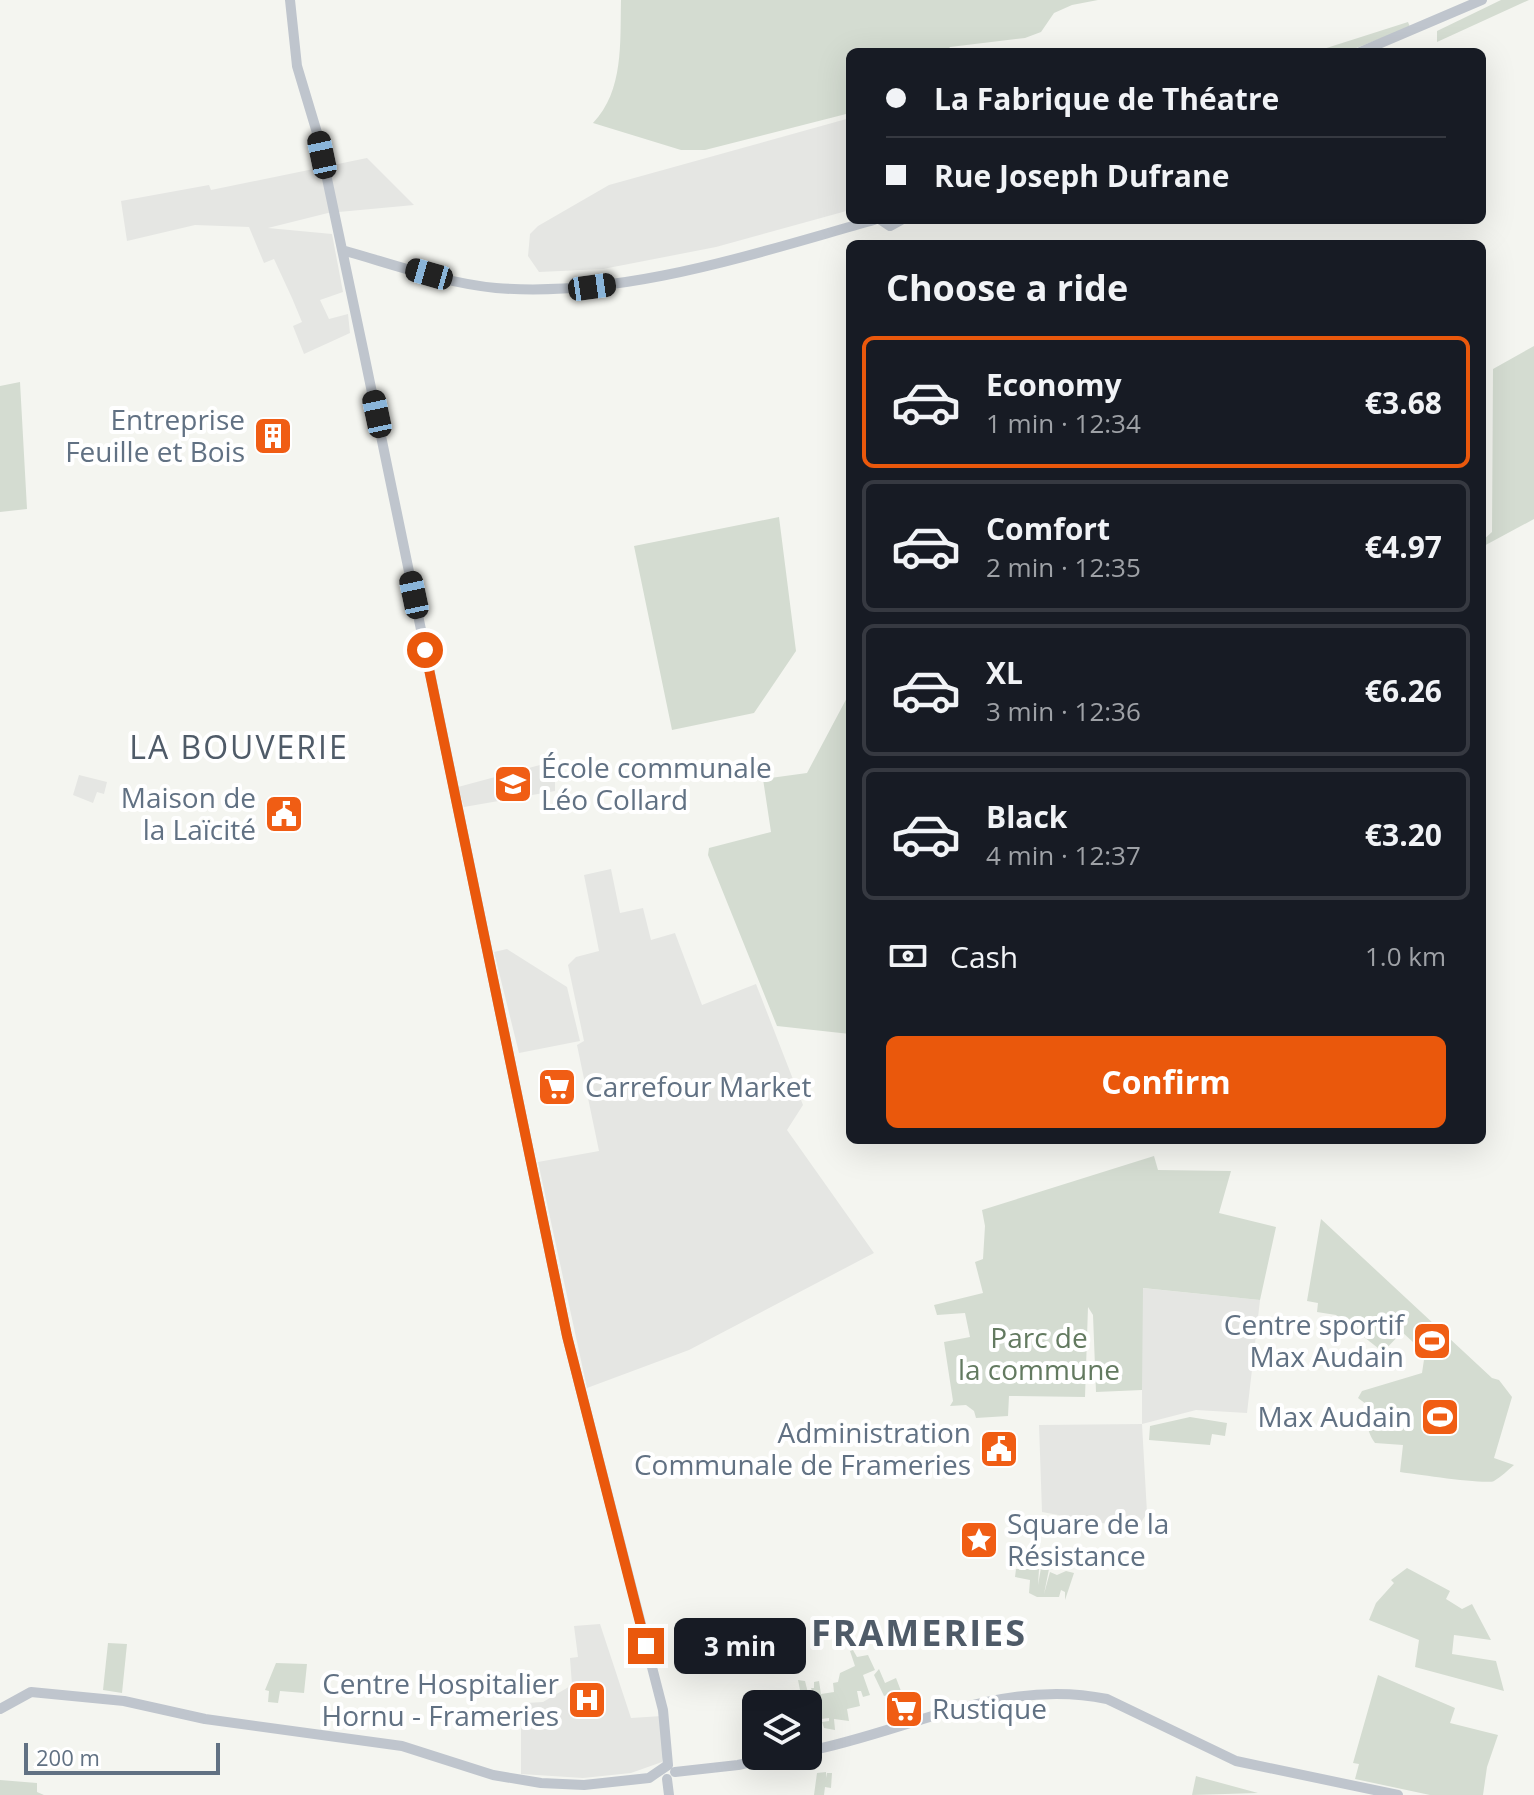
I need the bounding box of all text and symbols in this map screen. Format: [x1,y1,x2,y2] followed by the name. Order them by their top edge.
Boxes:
[934,78,1279,119] text: La Fabrique de Théatre
[305,129,339,181] car
[934,155,1229,196] text: Rue Joseph Dufrane
[403,256,455,292] car
[886,263,1128,312] text: Choose a ride
[567,272,617,302] car
[986,364,1122,405] text: Economy
[890,366,962,438] icon: car
[1365,382,1442,423] text: €3.68
[360,388,394,440] car
[65,400,245,470] place label: Entreprise Feuille et Bois
[986,405,1141,441] text: 1 min · 12:34
[252,415,294,457] building icon: Entreprise Feuille et Bois
[986,508,1110,549] text: Comfort
[890,510,962,582] icon: car
[1365,526,1442,567] text: €4.97
[986,549,1141,585] text: 2 min · 12:35
[397,569,431,621] car
[407,632,443,668] route start
[986,652,1023,693] text: XL
[890,654,962,726] icon: car
[1365,670,1442,711] text: €6.26
[986,693,1141,729] text: 3 min · 12:36
[129,725,349,768] district label: LA BOUVERIE
[541,748,772,818] place label: École communale Léo Collard
[492,763,534,805] school or university icon: École communale Léo Collard
[121,778,256,848] place label: Maison de la Laïcité
[263,793,305,835] public building icon: Maison de la Laïcité
[986,796,1067,837] text: Black
[890,798,962,870] icon: car
[1365,814,1442,855] text: €3.20
[986,837,1141,873] text: 4 min · 12:37
[886,934,930,978] icon: cash
[950,936,1018,977] text: Cash
[1365,938,1446,974] text: 1.0 km
[886,1036,1446,1128] button: Confirm
[536,1066,578,1108] supermarket icon: Carrefour Market
[585,1067,812,1105] place label: Carrefour Market
[1224,1305,1406,1375] place label: Centre sportif Max Audain
[958,1318,1120,1388] park label: Parc de la commune
[1411,1320,1453,1362] sports icon: Centre sportif Max Audain
[1419,1396,1461,1438] sports icon: Max Audain
[1258,1397,1412,1435] place label: Max Audain
[634,1413,971,1483] place label: Administration Communale de Frameries
[978,1428,1020,1470] public building icon: Administration Communale de Frameries
[1007,1504,1169,1574] place label: Square de la Résistance
[958,1519,1000,1561] place icon: Square de la Résistance
[811,1608,1027,1657] district label: FRAMERIES
[674,1618,806,1674] callout: 3 min
[628,1628,664,1664] route end
[704,1628,776,1664] text: 3 min
[321,1664,560,1734] place label: Centre Hospitalier Hornu - Frameries
[566,1679,608,1721] hospital icon: Centre Hospitalier Hornu - Frameries
[883,1688,925,1730] supermarket icon: Rustique
[932,1689,1047,1727] place label: Rustique
[742,1690,822,1770] map controls
[742,1690,822,1770] button: layers
[24,1739,220,1775] scale bar
[36,1742,100,1772] text: 200 m

